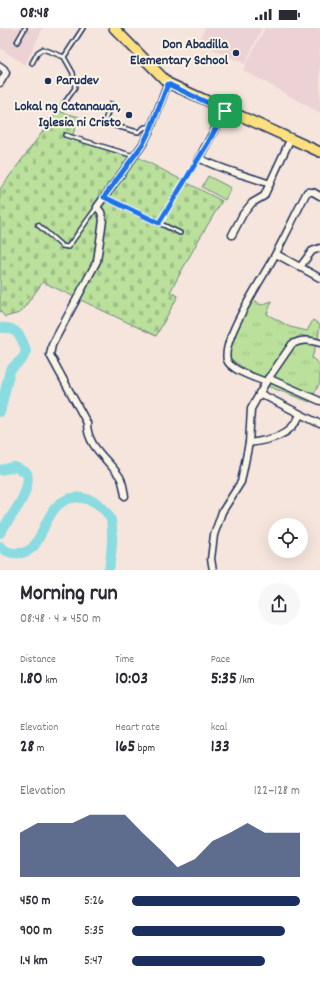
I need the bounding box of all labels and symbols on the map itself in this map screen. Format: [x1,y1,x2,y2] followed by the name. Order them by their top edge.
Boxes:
[130,35,229,71] place label: Don Abadilla Elementary School
[231,48,241,58] marker: Don Abadilla Elementary School
[56,71,99,91] place label: Parudev
[43,76,53,86] marker: Parudev
[208,94,242,128] pin
[14,97,121,133] place label: Lokal ng Catanauan, Iglesia ni Cristo
[124,110,134,120] marker: Lokal ng Catanauan, Iglesia ni Cristo

